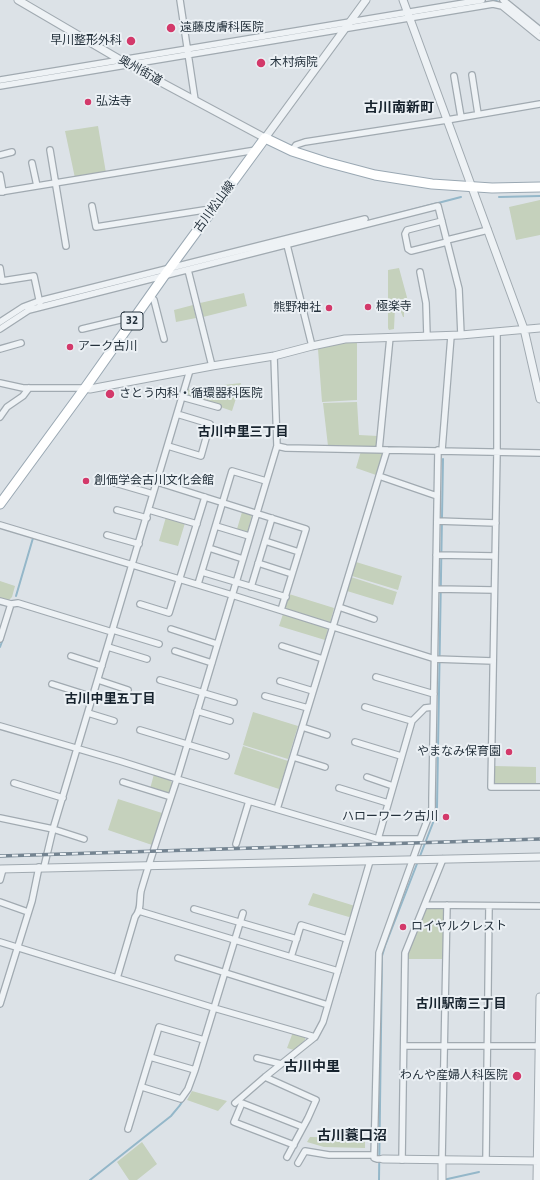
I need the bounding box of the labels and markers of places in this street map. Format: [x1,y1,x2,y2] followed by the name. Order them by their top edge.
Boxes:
[180,21,264,35] place label: 遠藤皮膚科医院
[165,22,177,34] marker: 遠藤皮膚科医院
[50,34,122,48] place label: 早川整形外科
[125,35,137,47] marker: 早川整形外科
[270,56,318,70] place label: 木村病院
[255,57,267,69] marker: 木村病院
[96,95,132,109] place label: 弘法寺
[83,97,93,107] marker: 弘法寺
[376,300,412,314] place label: 極楽寺
[273,301,321,315] place label: 熊野神社
[363,302,373,312] marker: 極楽寺
[324,303,334,313] marker: 熊野神社
[78,340,137,354] place label: アーク古川
[65,342,75,352] marker: アーク古川
[119,387,263,401] place label: さとう内科・循環器科医院
[104,388,116,400] marker: さとう内科・循環器科医院
[94,474,214,488] place label: 創価学会古川文化会館
[81,476,91,486] marker: 創価学会古川文化会館
[417,745,501,759] place label: やまなみ保育園
[504,747,514,757] marker: やまなみ保育園
[342,810,438,824] place label: ハローワーク古川
[441,812,451,822] marker: ハローワーク古川
[411,920,507,934] place label: ロイヤルクレスト
[398,922,408,932] marker: ロイヤルクレスト
[400,1069,508,1083] place label: わんや産婦人科医院
[511,1070,523,1082] marker: わんや産婦人科医院

